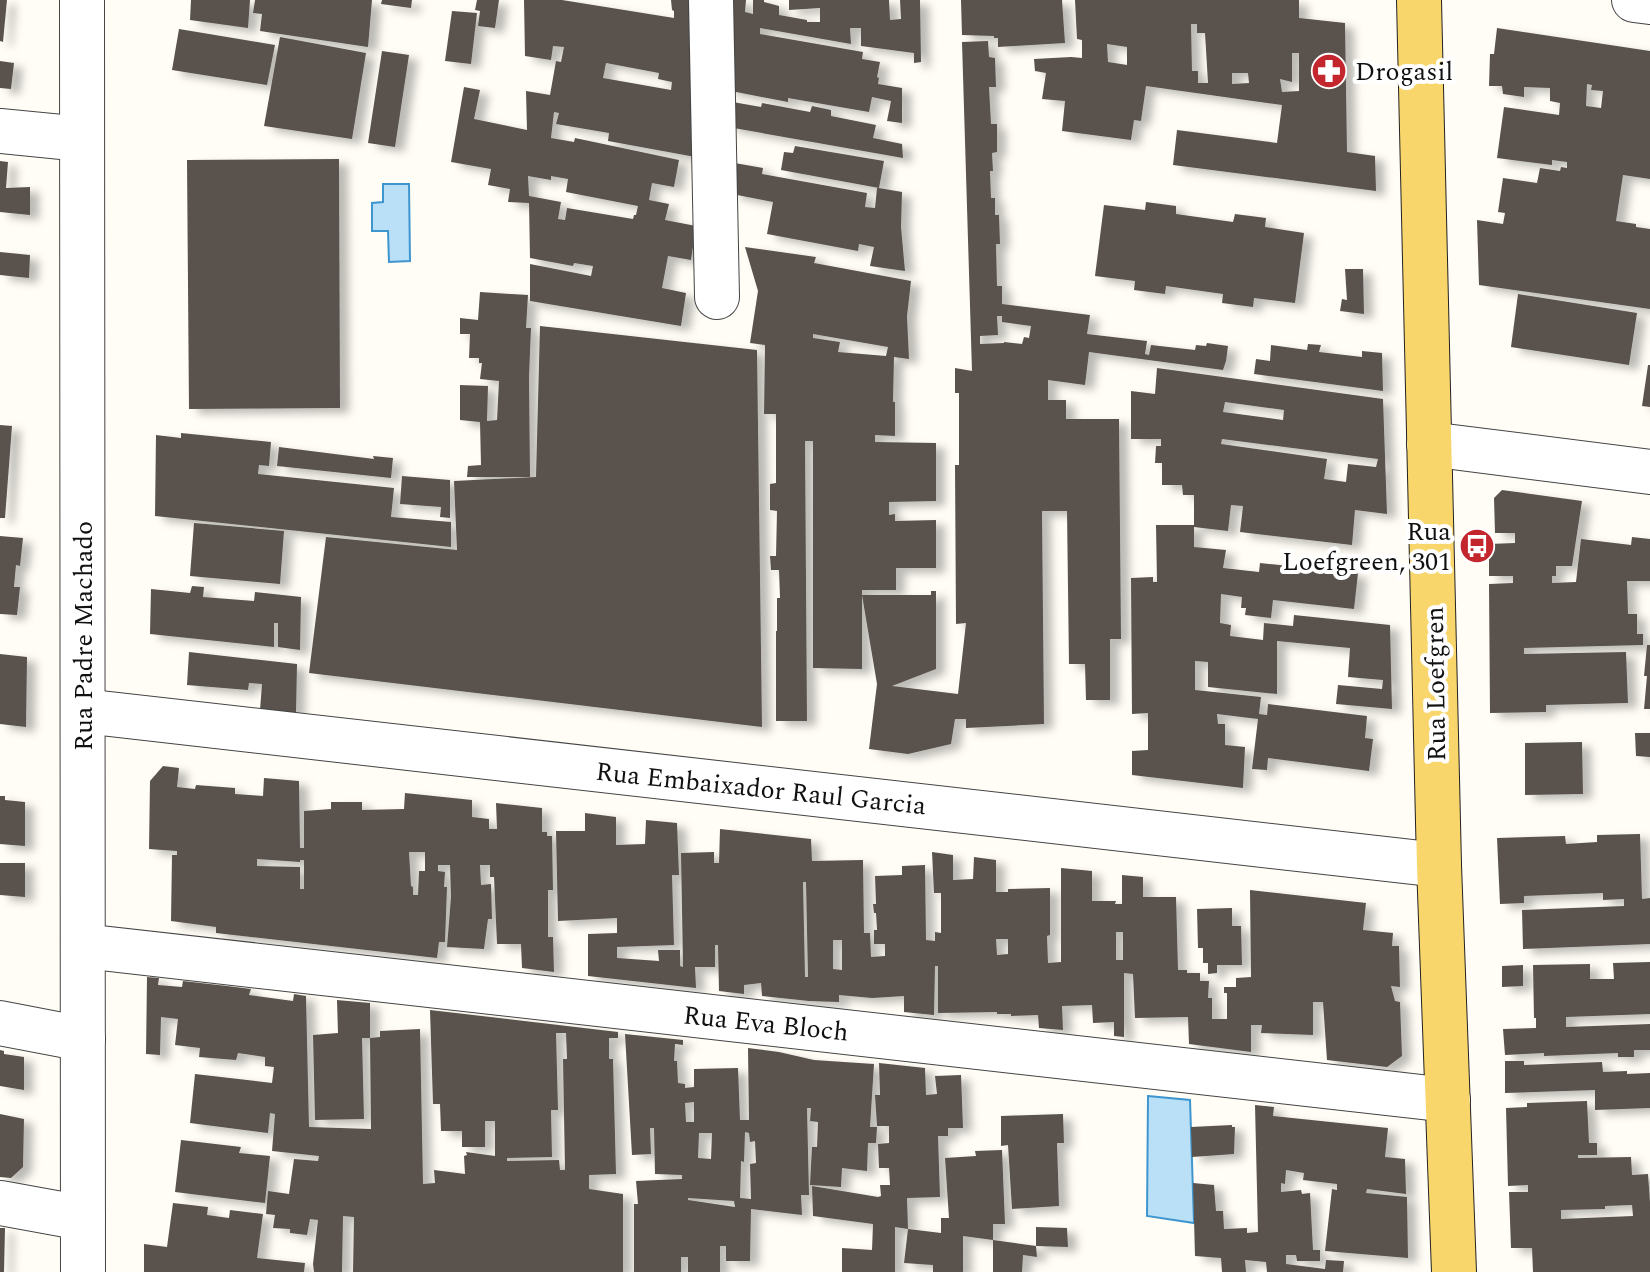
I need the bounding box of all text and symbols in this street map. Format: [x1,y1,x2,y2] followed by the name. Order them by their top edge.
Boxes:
[1310,52,1348,90] pharmacy icon: Drogasil
[1355,52,1453,92] place label: Drogasil
[1282,512,1451,582] place label: Rua Loefgreen, 301
[64,521,104,751] street label: Rua Padre Machado
[1458,527,1496,565] bus stop icon: Rua Loefgreen, 301
[1415,606,1457,762] street label: Rua Loefgren
[594,752,928,826] street label: Rua Embaixador Raul Garcia
[681,995,850,1053] street label: Rua Eva Bloch

